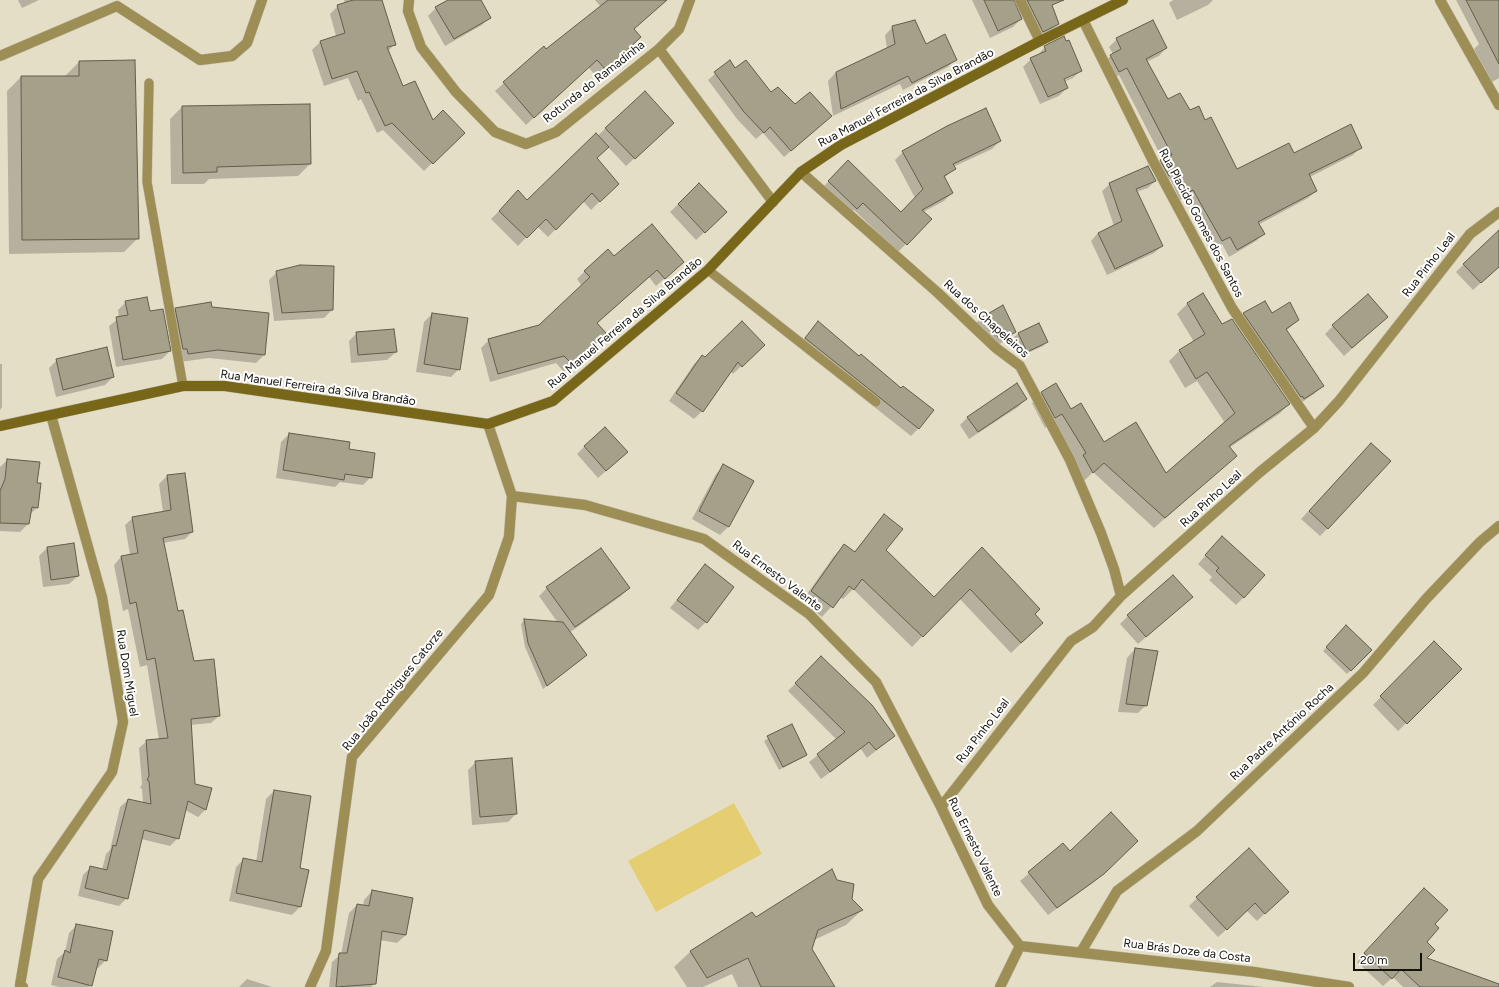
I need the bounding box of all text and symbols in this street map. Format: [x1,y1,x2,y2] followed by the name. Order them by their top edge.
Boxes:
[540,38,648,126] street label: Rotunda do Ramadinha
[816,45,996,151] street label: Rua Manuel Ferreira da Silva Brandão
[1156,146,1246,300] street label: Rua Placido Gomes dos Santos
[1399,230,1459,300] street label: Rua Pinho Leal
[545,254,705,392] street label: Rua Manuel Ferreira da Silva Brandão
[940,277,1032,361] street label: Rua dos Chapeleiros
[219,367,417,409] street label: Rua Manuel Ferreira da Silva Brandão
[1177,468,1245,530] street label: Rua Pinho Leal
[729,538,825,614] street label: Rua Ernesto Valente
[339,626,447,754] street label: Rua João Rodrigues Catorze
[113,629,141,717] street label: Rua Dom Miguel
[1227,680,1337,784] street label: Rua Padre António Rocha
[953,696,1013,766] street label: Rua Pinho Leal
[945,795,1005,899] street label: Rua Ernesto Valente
[1123,936,1251,966] street label: Rua Brás Doze da Costa
[1355,945,1424,971] scale bar
[1360,953,1388,967] text: 20 m

